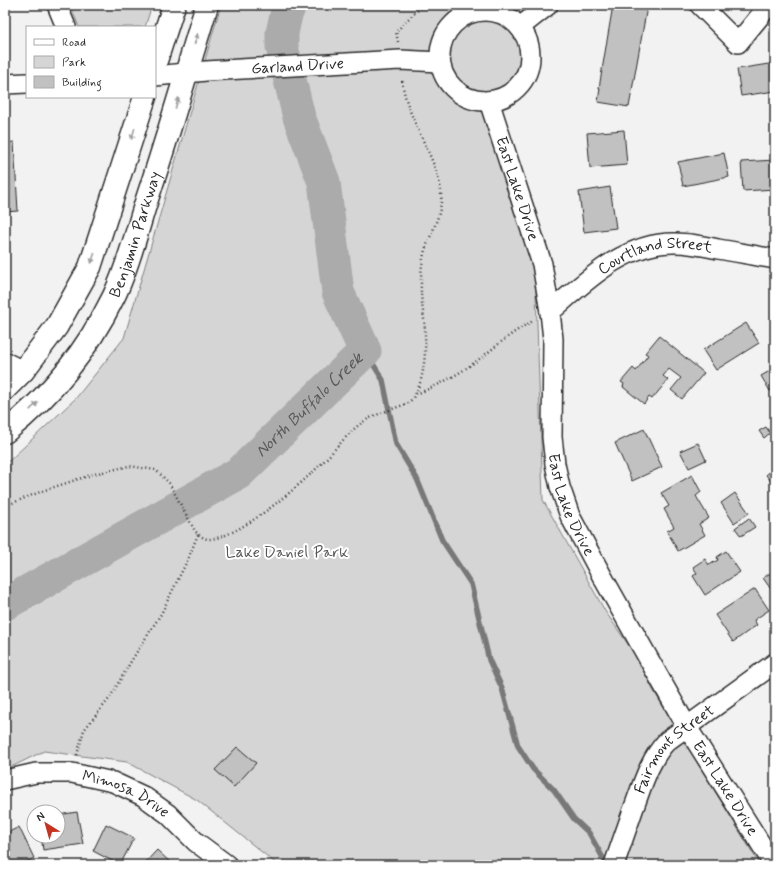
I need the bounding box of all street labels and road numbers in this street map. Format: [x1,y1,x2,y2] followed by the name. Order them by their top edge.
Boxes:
[251,53,345,79] street label: Garland Drive
[491,134,544,243] street label: East Lake Drive
[104,169,166,301] street label: Benjamin Parkway
[593,232,715,280] street label: Courtland Street
[543,452,600,560] street label: East Lake Drive
[629,699,719,797] street label: Fairmont Street
[688,736,763,840] street label: East Lake Drive
[80,765,174,822] street label: Mimosa Drive

